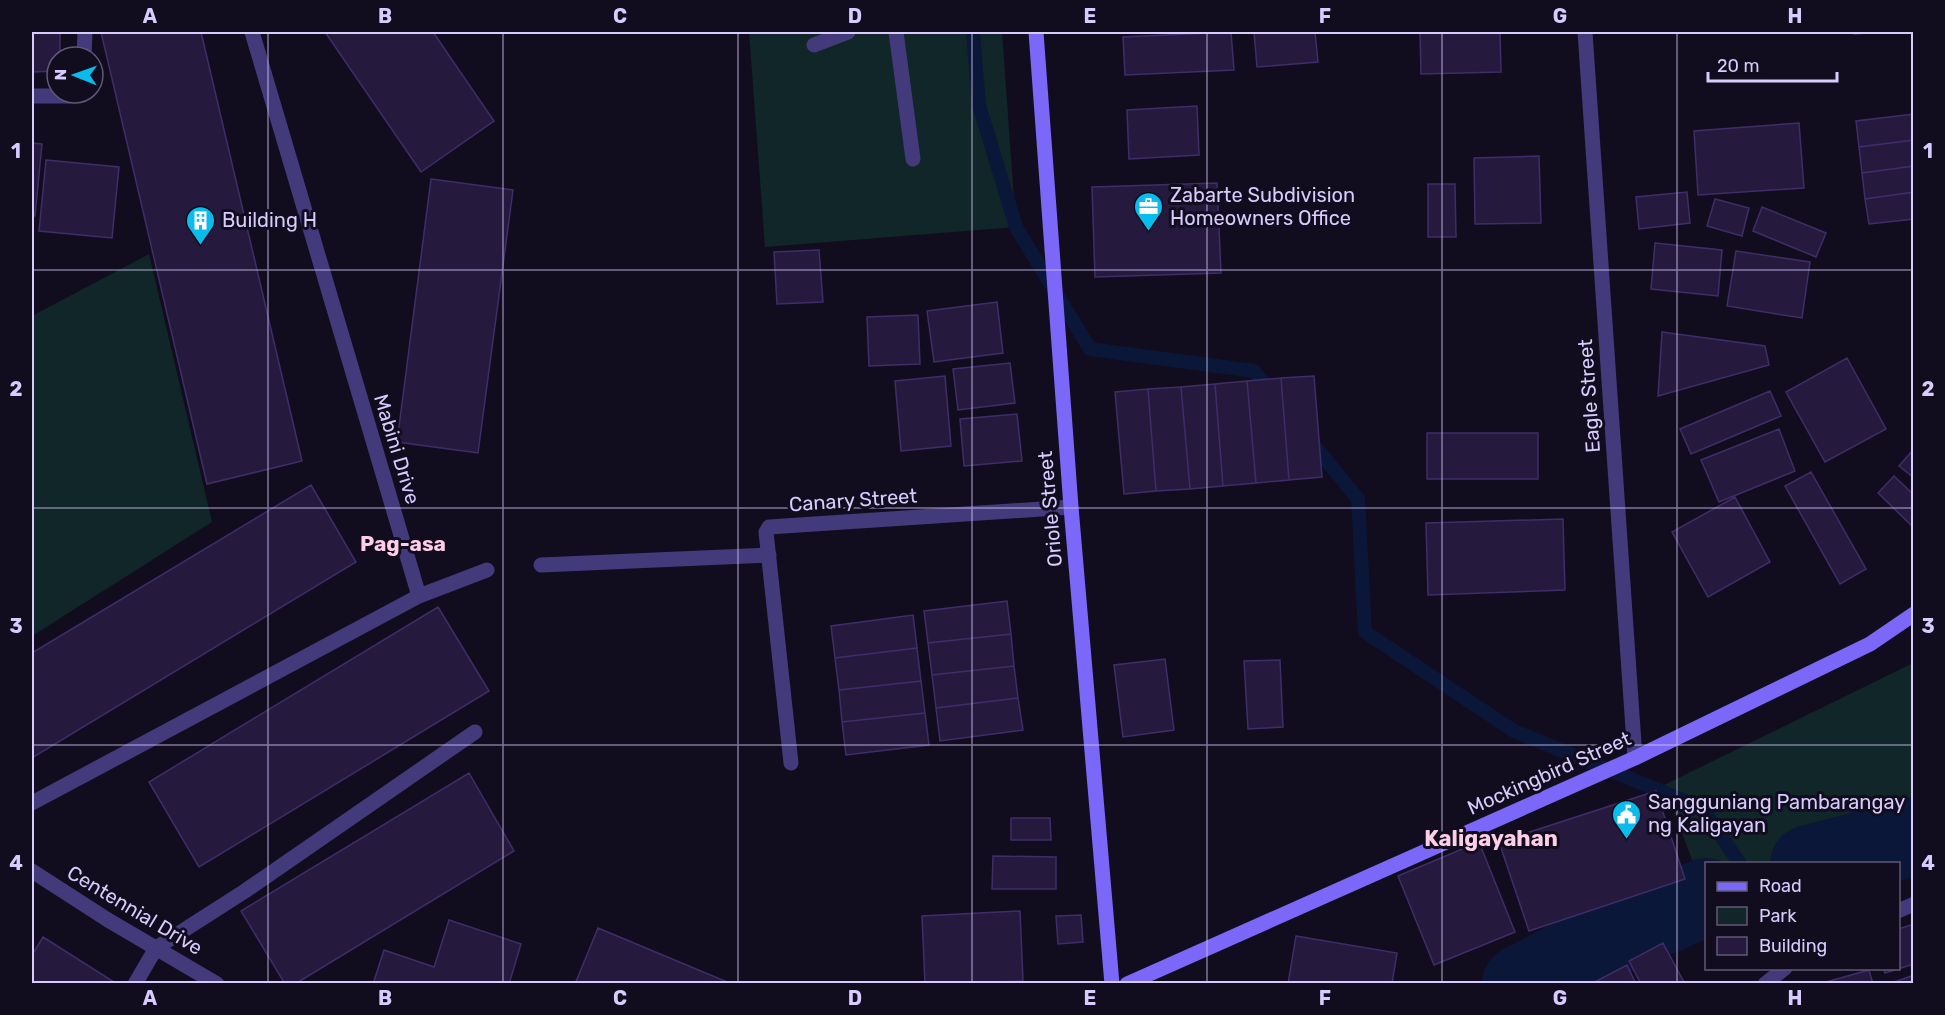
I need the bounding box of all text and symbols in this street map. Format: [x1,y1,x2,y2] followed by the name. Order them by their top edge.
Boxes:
[143,4,158,28] text: A
[378,4,392,28] text: B
[613,4,627,28] text: C
[848,4,862,28] text: D
[1084,4,1096,28] text: E
[1319,4,1331,28] text: F
[1553,4,1567,28] text: G
[1788,4,1802,28] text: H
[45,45,105,105] north arrow
[1708,45,1837,83] scale bar
[1717,55,1759,77] text: 20 m
[51,69,70,81] text: N
[11,139,21,163] text: 1
[1923,139,1933,163] text: 1
[1170,183,1355,230] place label: Zabarte Subdivision Homeowners Office
[1133,190,1165,232] office icon: Zabarte Subdivision Homeowners Office
[185,204,217,246] building icon: Building H
[222,208,317,232] place label: Building H
[1573,338,1605,454] street label: Eagle Street
[10,377,23,401] text: 2
[1922,377,1935,401] text: 2
[369,391,425,507] street label: Mabini Drive
[1033,450,1067,568] street label: Oriole Street
[788,484,918,516] street label: Canary Street
[360,531,446,556] district label: Pag-asa
[9,614,23,638] text: 3
[1921,614,1935,638] text: 3
[1464,726,1635,820] street label: Mockingbird Street
[1648,790,1905,837] place label: Sangguniang Pambarangay ng Kaligayan
[1611,798,1643,840] public building icon: Sangguniang Pambarangay ng Kaligayan
[1424,825,1558,852] district label: Kaligayahan
[9,851,23,875] text: 4
[1921,851,1935,875] text: 4
[63,860,207,960] street label: Centennial Drive
[1705,862,1900,970] legend
[1759,875,1802,897] text: Road
[1759,905,1797,927] text: Park
[1759,935,1827,957] text: Building
[143,986,158,1010] text: A
[378,986,392,1010] text: B
[613,986,627,1010] text: C
[848,986,862,1010] text: D
[1084,986,1096,1010] text: E
[1319,986,1331,1010] text: F
[1553,986,1567,1010] text: G
[1788,986,1802,1010] text: H

